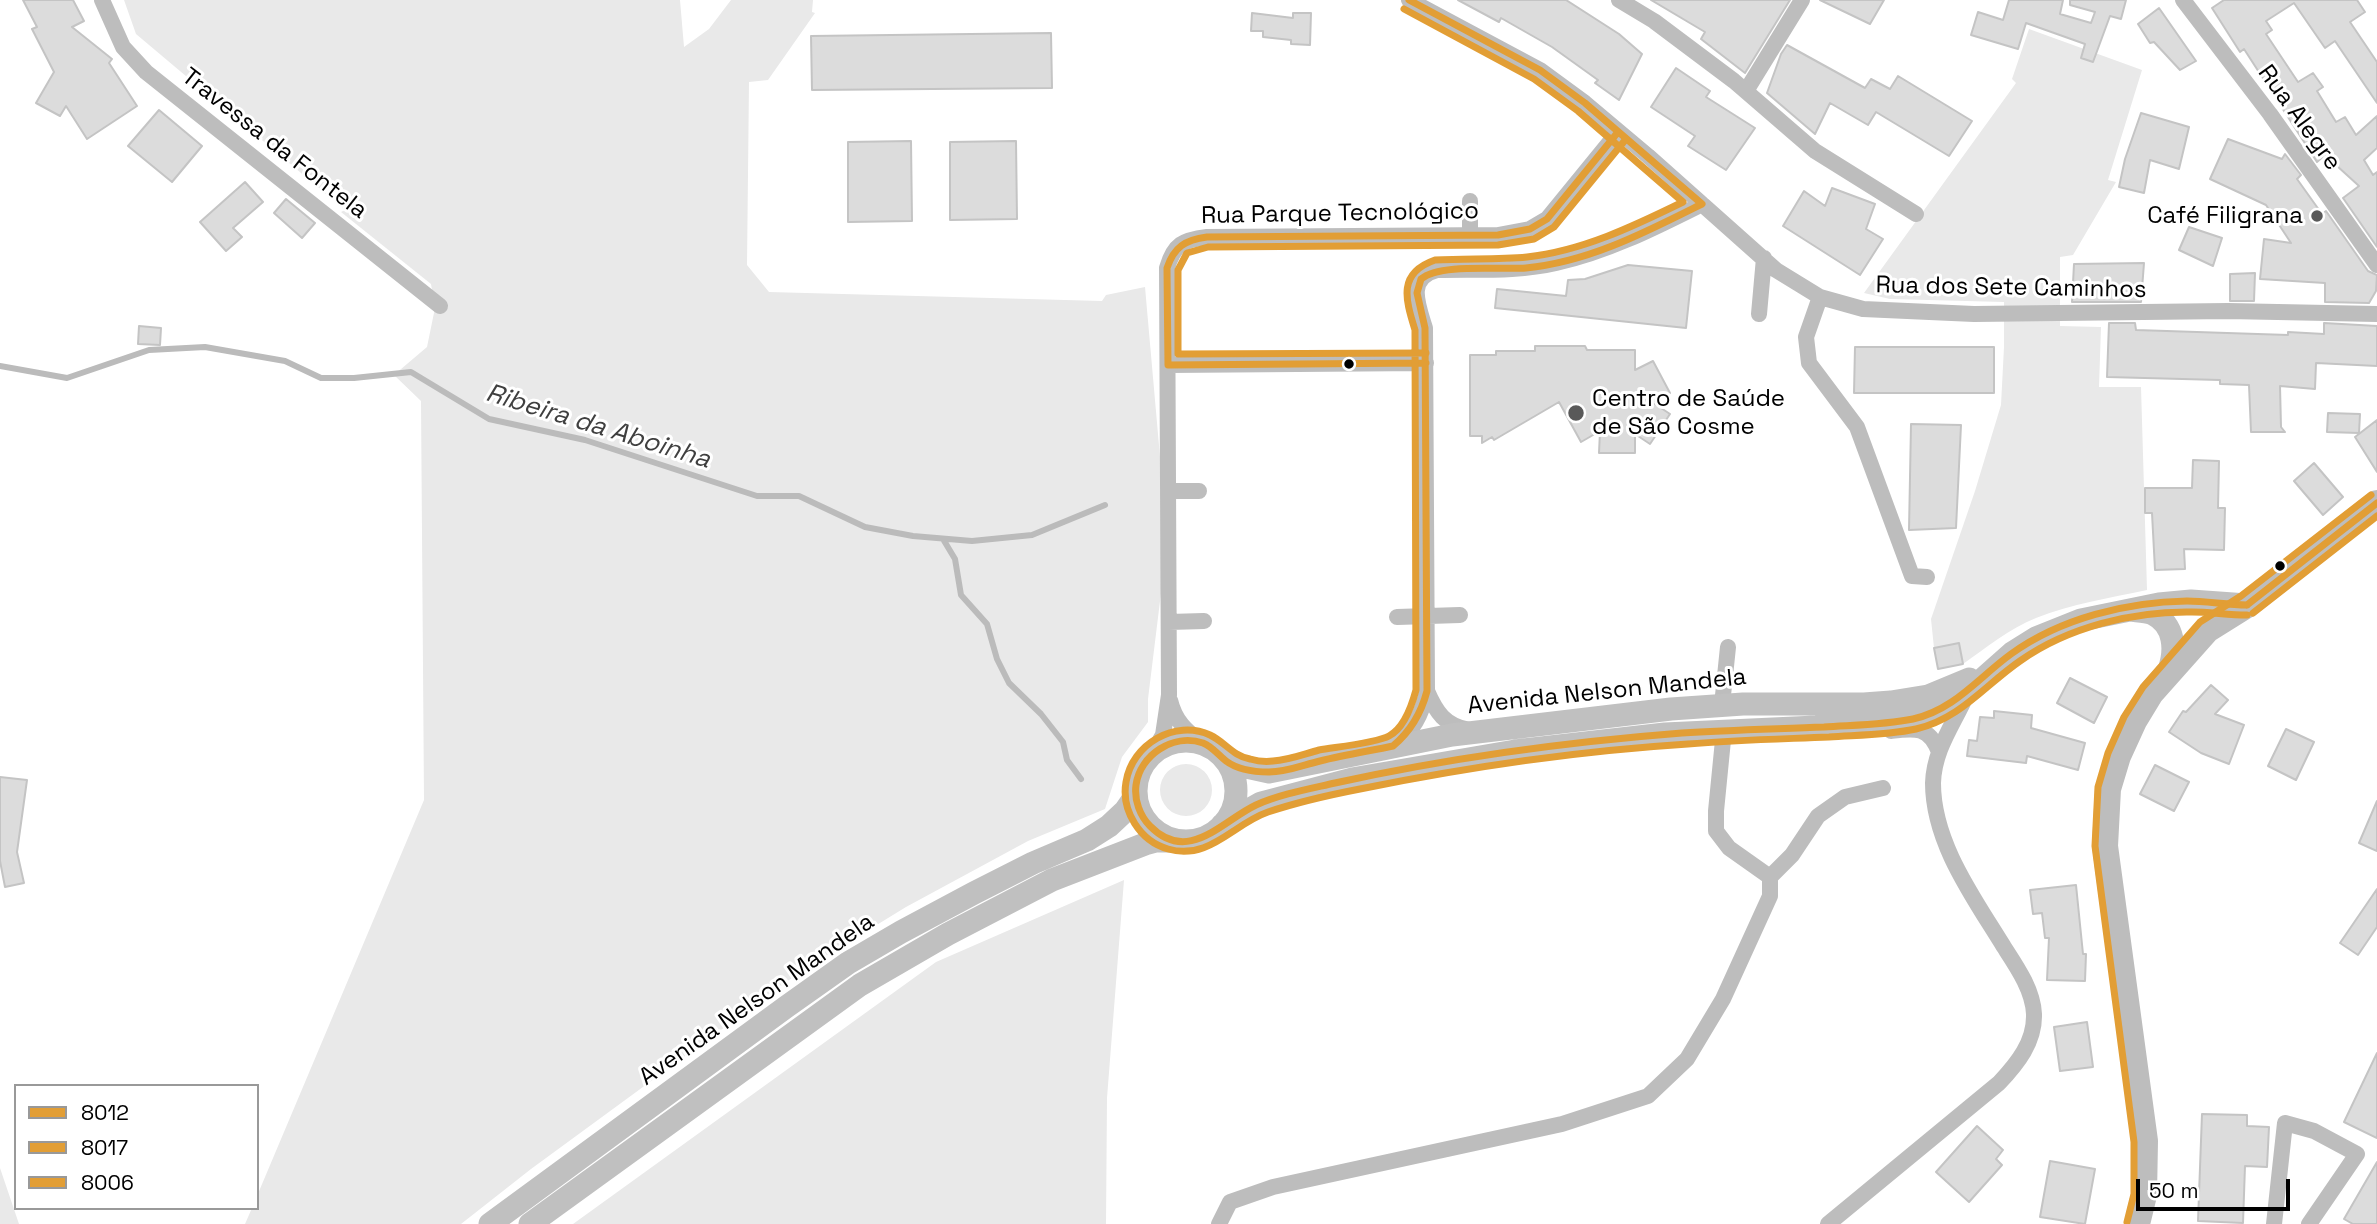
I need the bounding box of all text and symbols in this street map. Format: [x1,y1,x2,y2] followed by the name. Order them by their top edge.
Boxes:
[2251,60,2347,176] street label: Rua Alegre
[175,63,373,225] street label: Travessa da Fontela
[1201,197,1479,231] street label: Rua Parque Tecnológico
[2147,202,2303,230] place label: Café Filigrana
[2309,208,2325,224] marker: Café Filigrana
[1875,271,2147,305] street label: Rua dos Sete Caminhos
[1342,357,1356,371] unlabelled marker
[482,378,714,476] water label: Ribeira da Aboinha
[1592,385,1785,441] place label: Centro de Saúde de São Cosme
[1566,403,1586,423] marker: Centro de Saúde de São Cosme
[2273,559,2287,573] unlabelled marker
[1466,663,1748,721] street label: Avenida Nelson Mandela
[634,908,880,1092] street label: Avenida Nelson Mandela
[14,1084,259,1210] legend
[81,1099,129,1126] text: 8012
[81,1134,128,1161] text: 8017
[2139,1164,2293,1208] scale bar
[81,1169,134,1196] text: 8006
[2149,1177,2199,1204] text: 50 m

